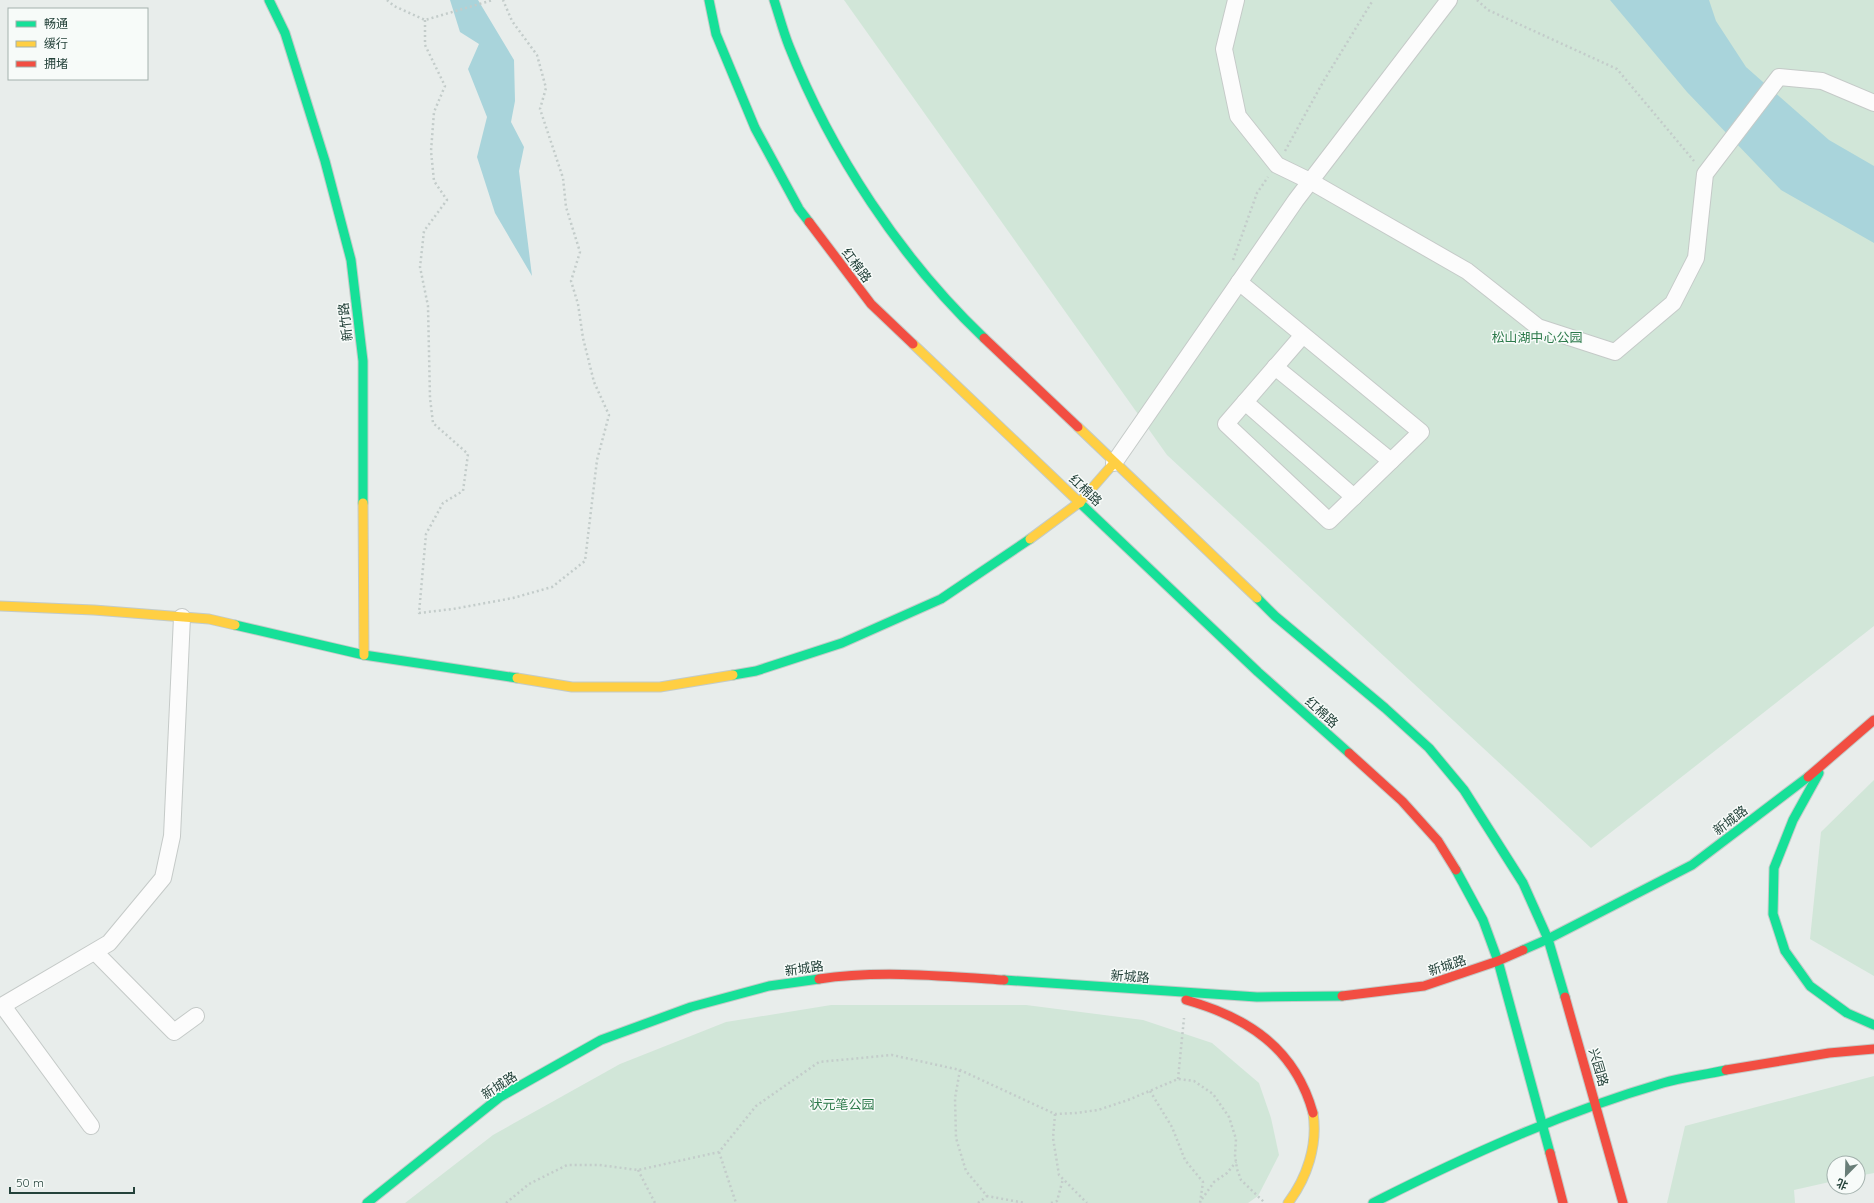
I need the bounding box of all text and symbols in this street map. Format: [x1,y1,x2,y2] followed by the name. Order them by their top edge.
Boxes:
[8,8,148,80] legend
[44,16,68,31] text: 畅通
[44,36,68,51] text: 缓行
[44,56,68,71] text: 拥堵
[839,245,875,285] street label: 红棉路
[335,302,355,342] street label: 新竹路
[1491,329,1583,345] park label: 松山湖中心公园
[1066,471,1106,509] street label: 红棉路
[1302,693,1342,731] street label: 红棉路
[1710,802,1750,838] street label: 新城路
[1426,951,1468,979] street label: 新城路
[784,957,824,979] street label: 新城路
[1110,967,1150,985] street label: 新城路
[1586,1046,1612,1088] street label: 兴园路
[478,1068,520,1102] street label: 新城路
[809,1096,875,1112] park label: 状元笔公园
[1826,1155,1866,1195] north arrow
[10,1169,134,1195] scale bar
[16,1175,44,1190] text: 50 m
[1834,1176,1850,1193] text: 北

